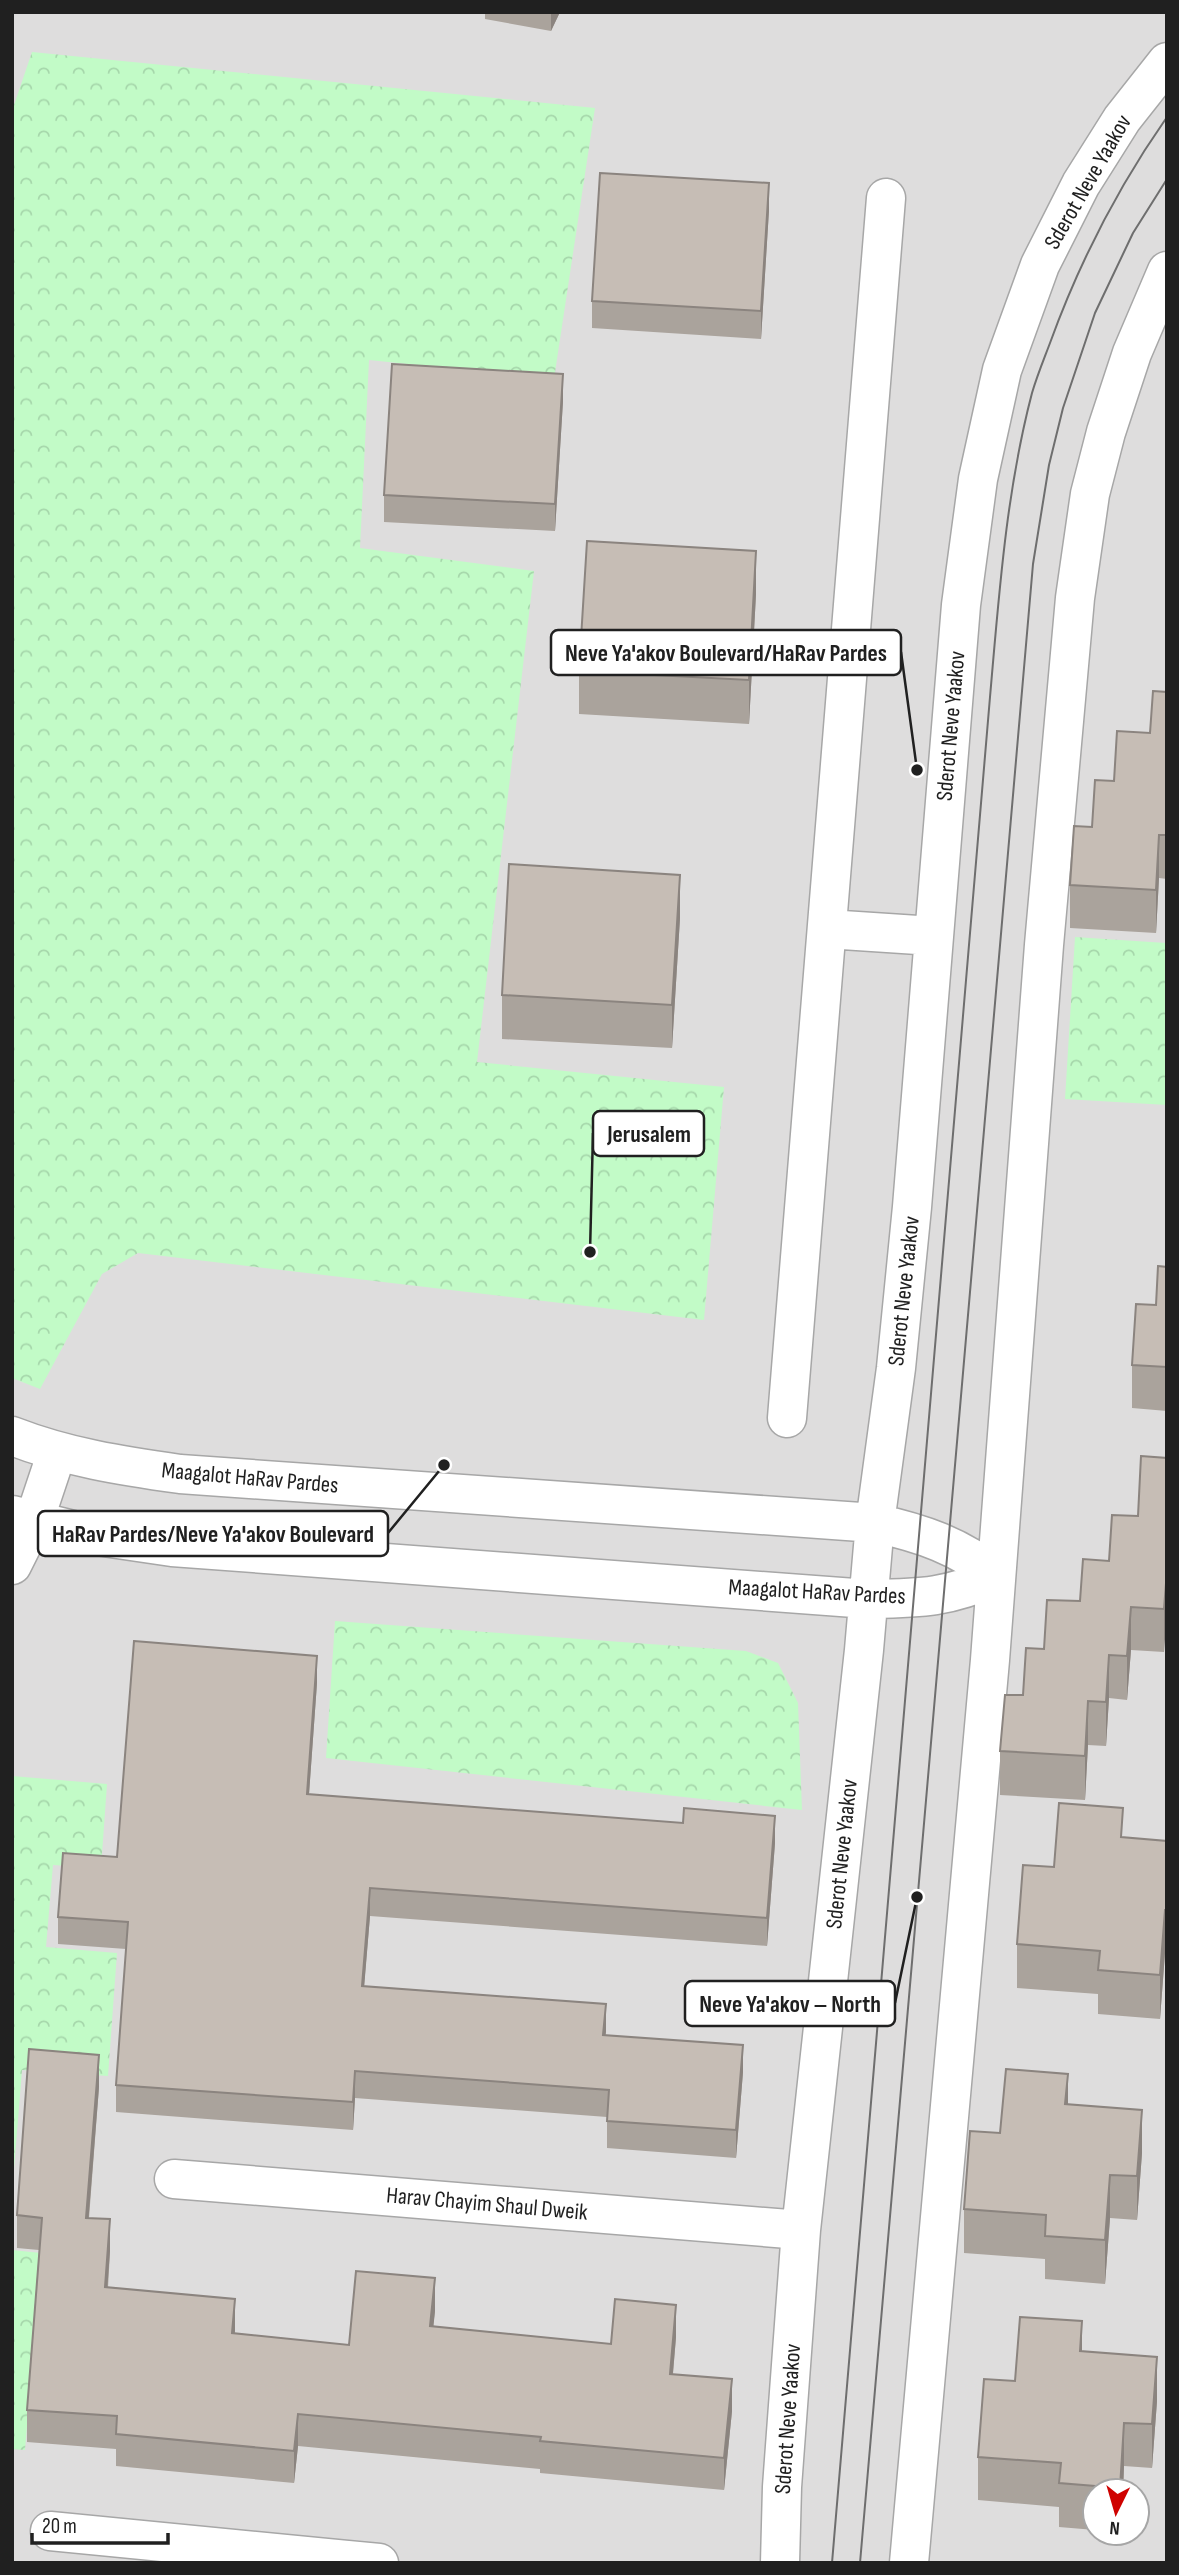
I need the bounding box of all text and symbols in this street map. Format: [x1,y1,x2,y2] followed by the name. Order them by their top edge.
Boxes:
[1038,110,1138,254] street label: Sderot Neve Yaakov
[551,630,901,675] callout: Neve Ya'akov Boulevard/HaRav Pardes
[565,639,887,668] text: Neve Ya'akov Boulevard/HaRav Pardes
[930,650,972,802] street label: Sderot Neve Yaakov
[593,1111,704,1156] callout: Jerusalem
[606,1120,691,1149] text: Jerusalem
[882,1215,926,1367] street label: Sderot Neve Yaakov
[160,1456,340,1500] street label: Maagalot HaRav Pardes
[38,1511,388,1556] callout: HaRav Pardes/Neve Ya'akov Boulevard
[52,1520,374,1549] text: HaRav Pardes/Neve Ya'akov Boulevard
[728,1573,906,1611] street label: Maagalot HaRav Pardes
[820,1778,864,1930] street label: Sderot Neve Yaakov
[685,1981,895,2026] callout: Neve Ya'akov – North
[699,1990,881,2019] text: Neve Ya'akov – North
[385,2181,589,2227] street label: Harav Chayim Shaul Dweik
[769,2343,807,2495] street label: Sderot Neve Yaakov
[1081,2477,1151,2547] north arrow
[32,2502,168,2546] scale bar
[42,2514,77,2539] text: 20 m
[1109,2516,1121,2539] text: N

